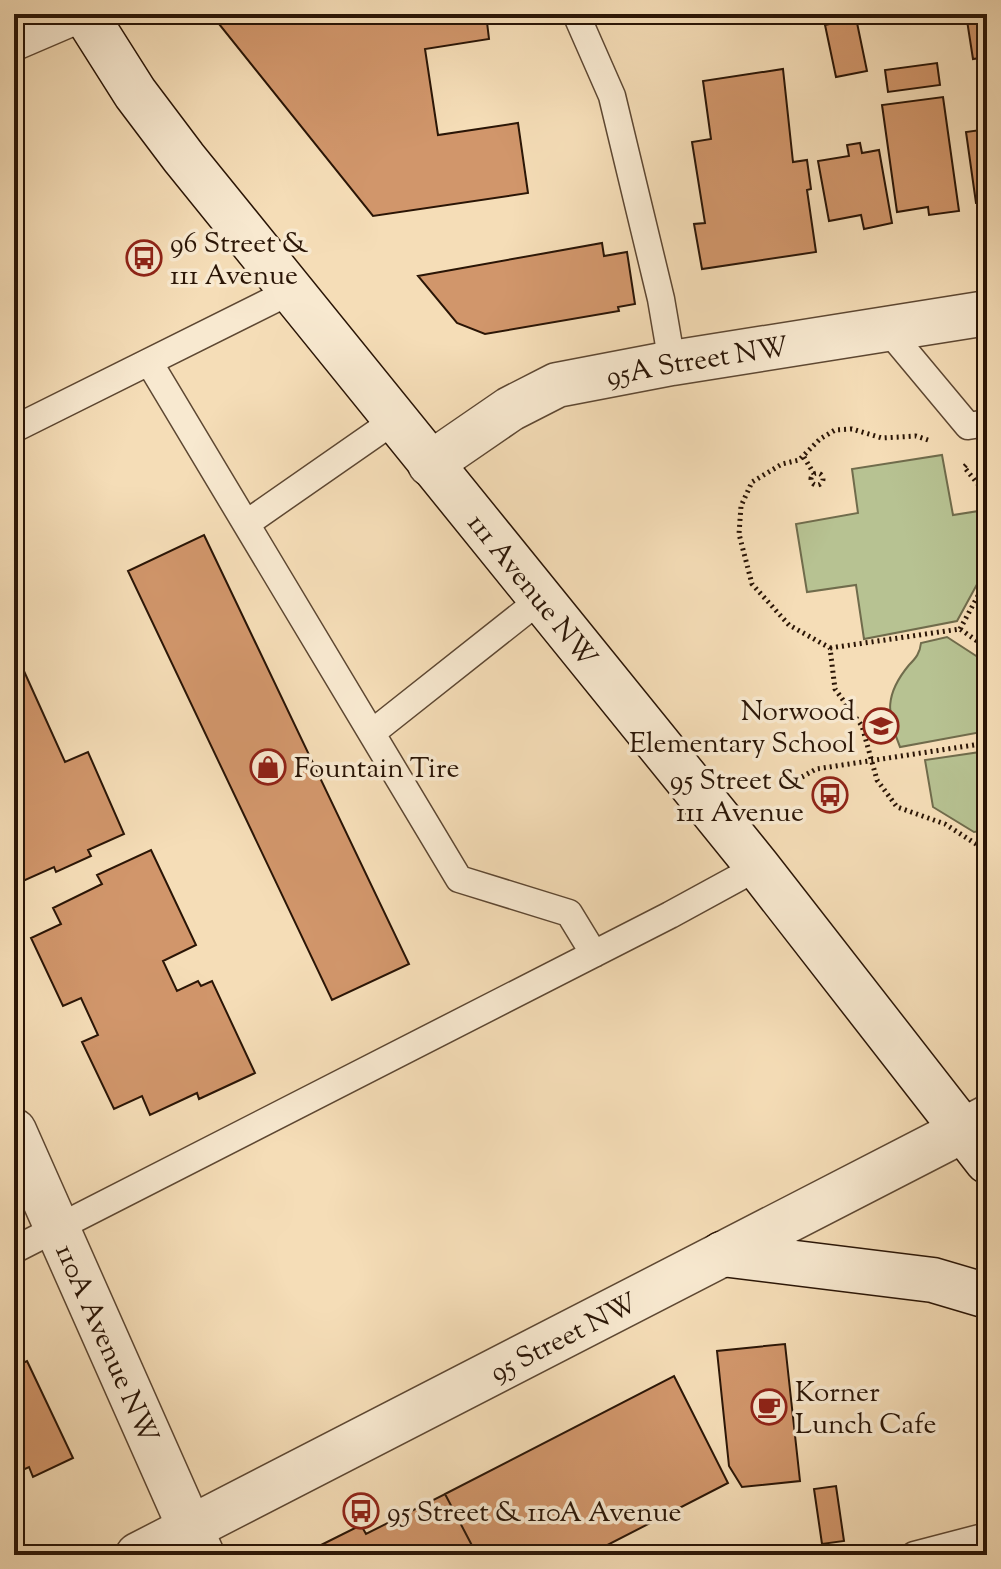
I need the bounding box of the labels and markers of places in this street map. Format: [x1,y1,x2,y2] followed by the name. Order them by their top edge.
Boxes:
[170,225,309,297] place label: 96 Street & 111 Avenue
[125,239,163,277] bus stop icon: 96 Street & 111 Avenue
[629,693,855,765] place label: Norwood Elementary School
[862,707,900,745] school or university icon: Norwood Elementary School
[249,748,287,786] shop icon: Fountain Tire
[294,750,459,790] place label: Fountain Tire
[670,762,804,834] place label: 95 Street & 111 Avenue
[811,776,849,814] bus stop icon: 95 Street & 111 Avenue
[795,1374,936,1446] place label: Korner Lunch Cafe
[750,1388,788,1426] cafe icon: Korner Lunch Cafe
[342,1492,380,1530] bus stop icon: 95 Street & 110A Avenue
[387,1494,682,1534] place label: 95 Street & 110A Avenue

